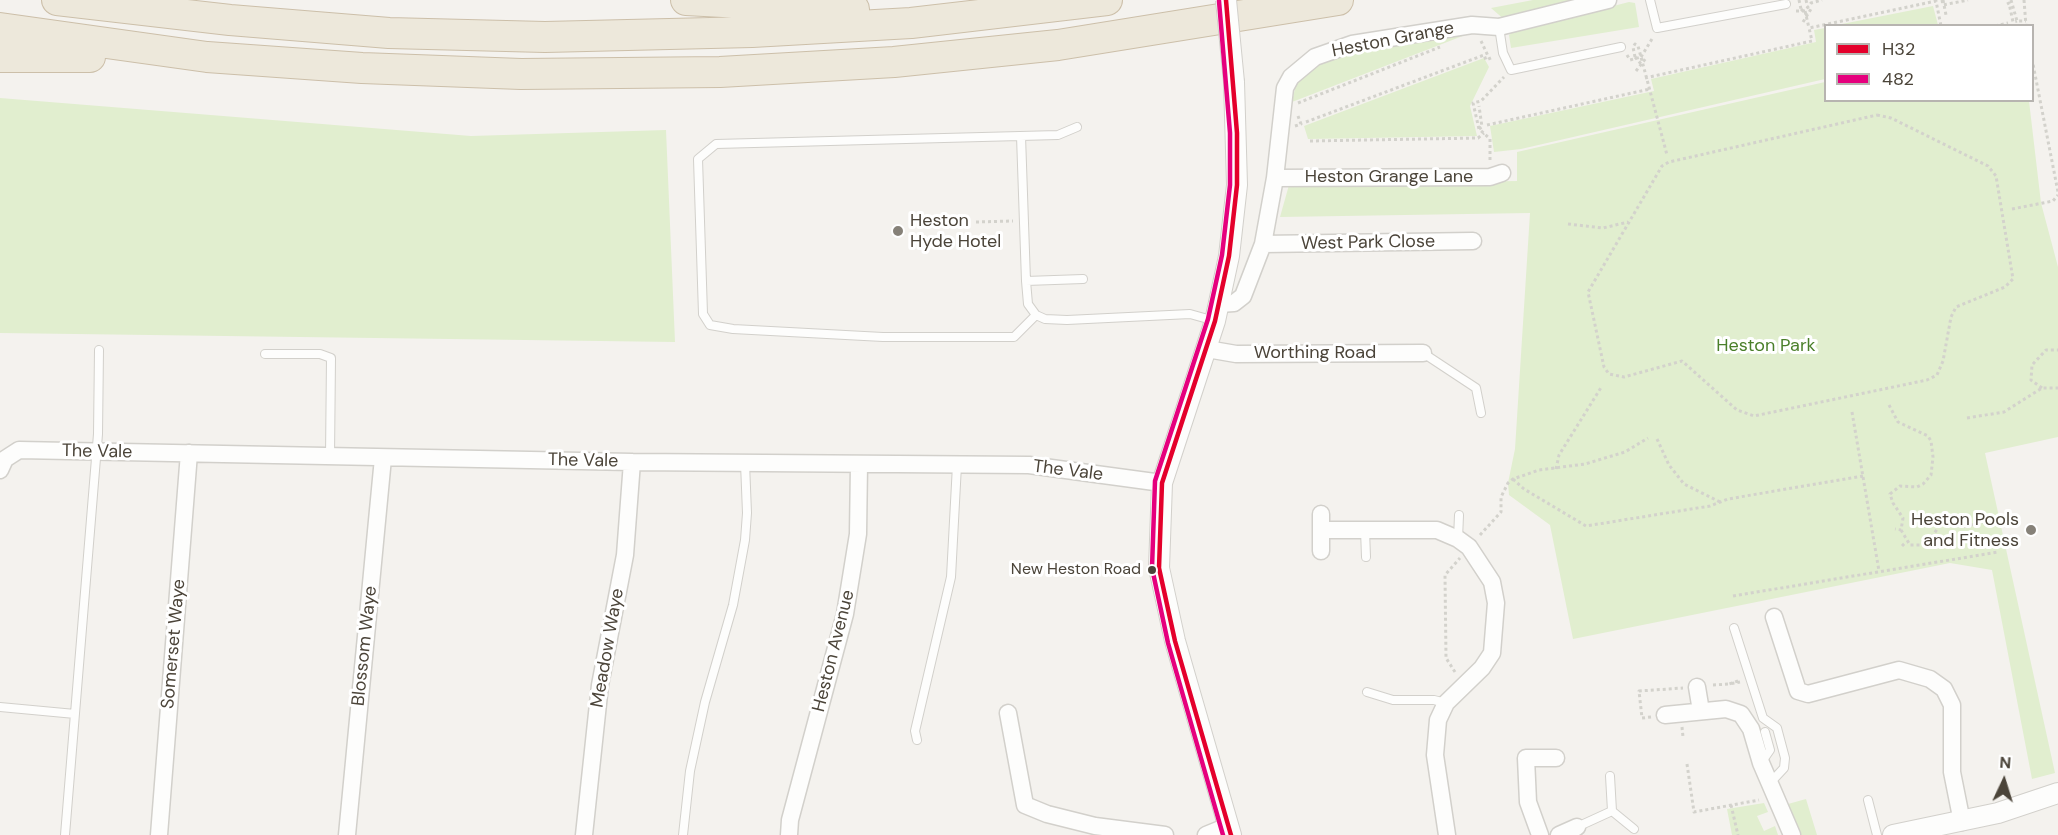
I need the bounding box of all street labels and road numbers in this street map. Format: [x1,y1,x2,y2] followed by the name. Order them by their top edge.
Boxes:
[1330,18,1456,62] street label: Heston Grange
[1305,166,1473,188] street label: Heston Grange Lane
[1301,231,1435,255] street label: West Park Close
[1254,342,1376,364] street label: Worthing Road
[62,441,132,463] street label: The Vale
[548,450,618,472] street label: The Vale
[1032,456,1104,486] street label: The Vale
[158,578,190,710] street label: Somerset Waye
[348,585,382,707] street label: Blossom Waye
[587,587,629,709] street label: Meadow Waye
[808,588,860,714] street label: Heston Avenue

